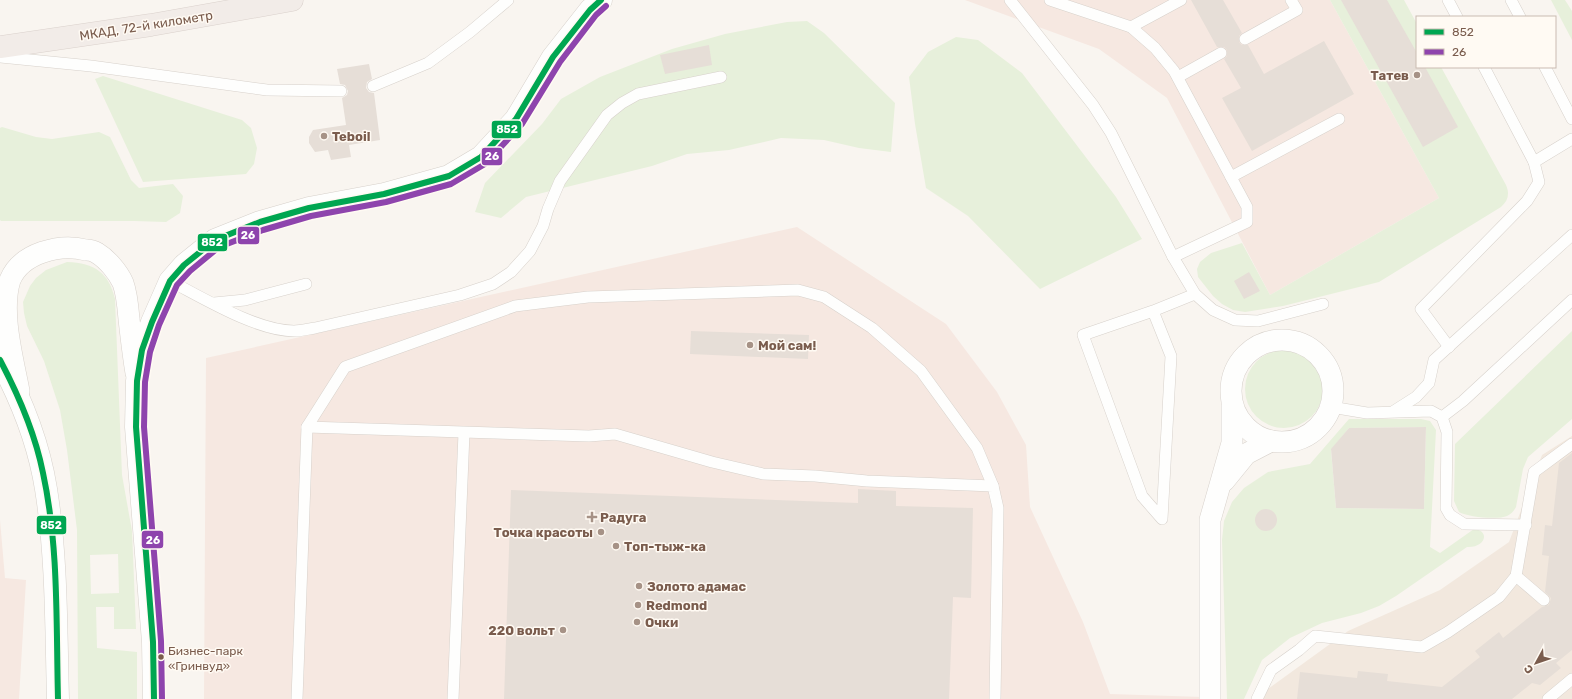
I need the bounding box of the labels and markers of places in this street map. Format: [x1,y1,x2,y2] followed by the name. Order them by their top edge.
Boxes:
[1370,68,1409,83] place label: Татев
[1412,70,1422,80] marker: Татев
[332,129,370,144] place label: Teboil
[319,131,329,141] marker: Teboil
[758,338,817,353] place label: Мой сам!
[745,340,755,350] marker: Мой сам!
[600,510,646,525] place label: Радуга
[587,512,597,522] marker: Радуга
[493,525,593,540] place label: Точка красоты
[596,527,606,537] marker: Точка красоты
[624,539,706,554] place label: Топ-тыж-ка
[611,541,621,551] marker: Топ-тыж-ка
[647,579,746,594] place label: Золото адамас
[634,581,644,591] marker: Золото адамас
[646,598,707,613] place label: Redmond
[633,600,643,610] marker: Redmond
[645,615,678,630] place label: Очки
[632,617,642,627] marker: Очки
[488,623,555,638] place label: 220 вольт
[558,625,568,635] marker: 220 вольт
[168,644,243,673] place label: Бизнес-парк «Гринвуд»
[156,652,166,662] marker: Бизнес-парк «Гринвуд»

